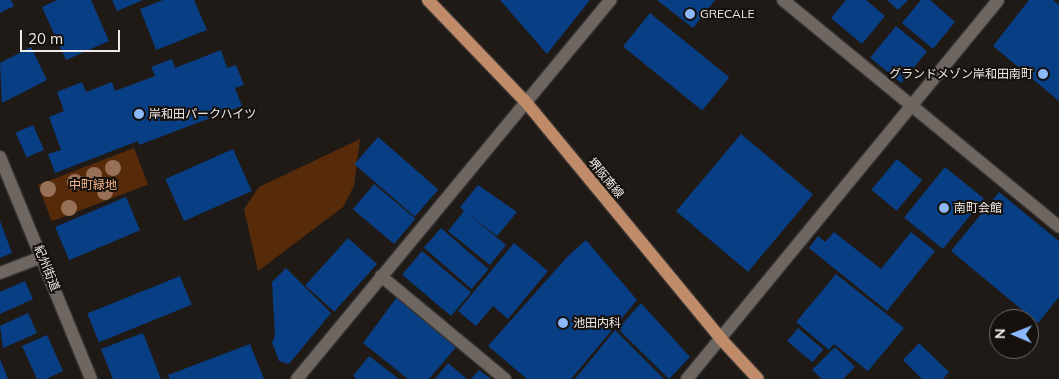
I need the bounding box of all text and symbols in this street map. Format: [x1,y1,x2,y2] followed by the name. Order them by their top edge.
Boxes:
[700,7,755,21] place label: GRECALE
[684,8,696,20] marker: GRECALE
[22,20,122,52] scale bar
[28,29,63,48] text: 20 m
[889,67,1033,81] place label: グランドメゾン岸和田南町
[1037,68,1049,80] marker: グランドメゾン岸和田南町
[149,107,257,121] place label: 岸和田パークハイツ
[133,108,145,120] marker: 岸和田パークハイツ
[585,155,627,201] street label: 堺阪南線
[69,178,117,192] park label: 中町緑地
[954,201,1002,215] place label: 南町会館
[938,202,950,214] marker: 南町会館
[31,243,63,293] street label: 紀州街道
[989,309,1039,359] north arrow
[573,316,621,330] place label: 池田内科
[557,317,569,329] marker: 池田内科
[991,328,1009,339] text: N

